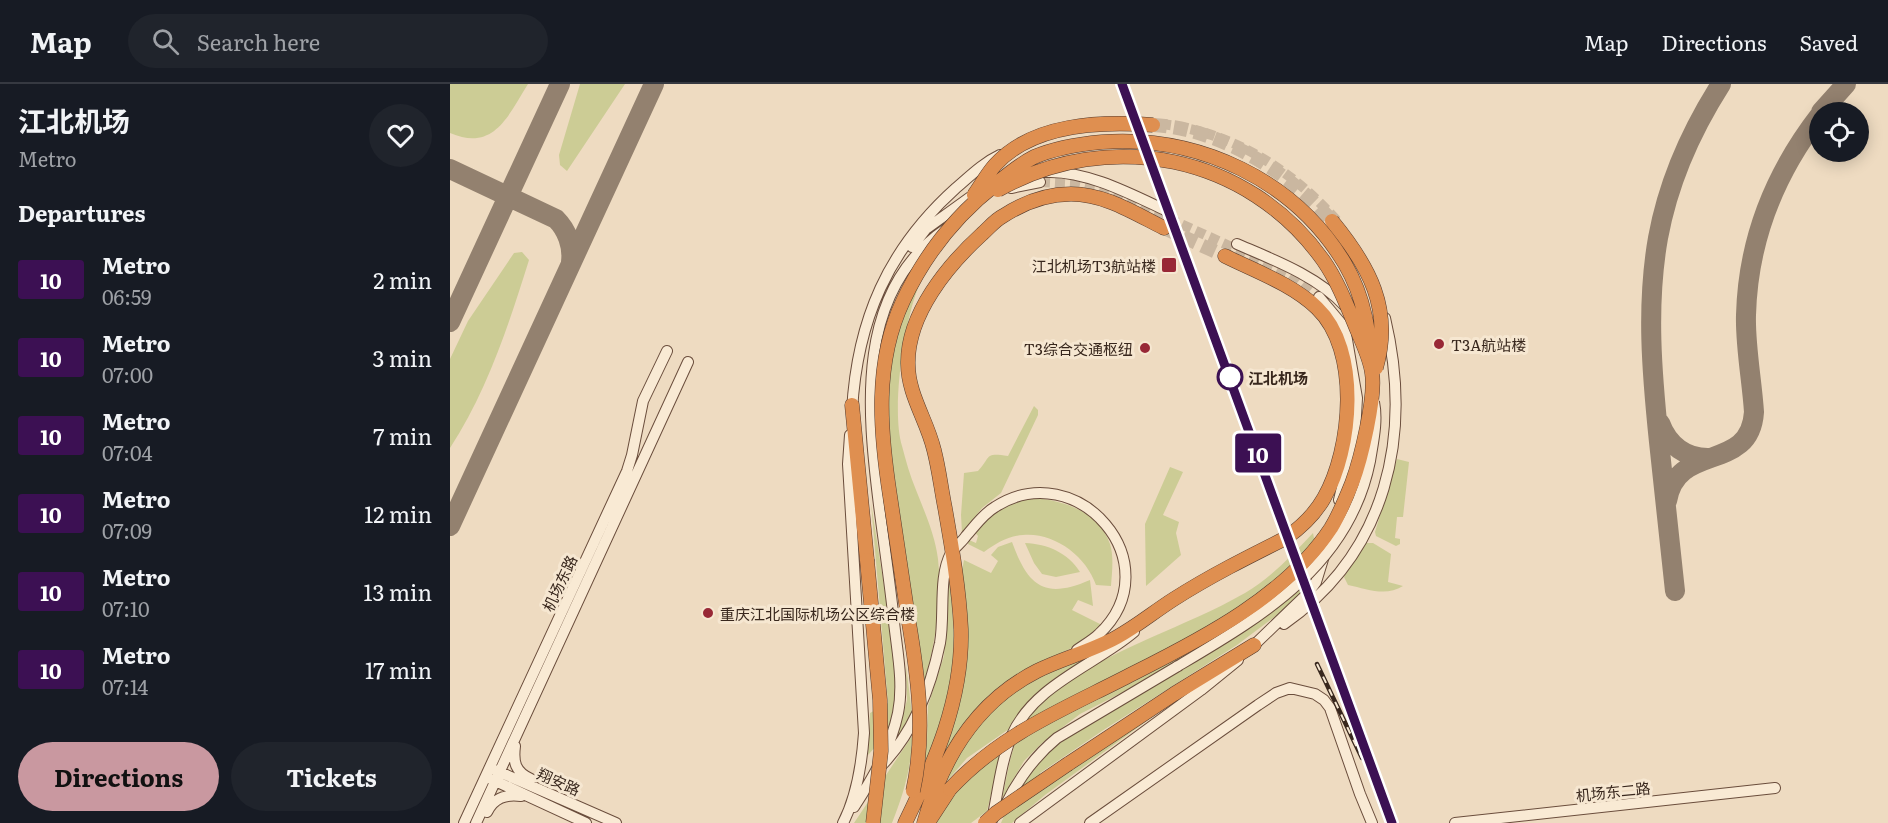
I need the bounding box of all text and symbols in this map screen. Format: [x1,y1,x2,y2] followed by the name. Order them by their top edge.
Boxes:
[128,14,548,68] search box
[30,20,92,62] text: Map
[149,25,182,58] icon: search
[197,25,320,58] text: Search here
[1584,26,1629,57] text: Map
[1662,26,1767,57] text: Directions
[1800,26,1858,57] text: Saved
[18,99,130,141] text: 江北机场
[1809,102,1869,162] map controls
[1809,102,1869,162] button: locate
[369,104,432,167] button: heart
[18,143,76,173] text: Metro
[18,196,145,229] text: Departures
[102,248,170,281] text: Metro
[1032,254,1156,277] place label: 江北机场T3航站楼
[1160,256,1178,274] marker: 江北机场T3航站楼
[373,263,432,296] text: 2 min
[40,264,62,295] text: 10
[102,281,152,311] text: 06:59
[102,326,170,359] text: Metro
[1451,333,1526,356] place label: T3A航站楼
[1024,337,1133,360] place label: T3综合交通枢纽
[1432,337,1446,351] marker: T3A航站楼
[372,341,432,374] text: 3 min
[1138,341,1152,355] marker: T3综合交通枢纽
[40,342,62,373] text: 10
[102,359,153,389] text: 07:00
[1217,364,1243,390] marker: 江北机场
[1248,366,1308,389] place label: 江北机场
[102,404,170,437] text: Metro
[373,419,432,452] text: 7 min
[40,420,62,451] text: 10
[1231,434,1285,472] line badge: 10
[102,437,153,467] text: 07:04
[1247,438,1269,469] text: 10
[102,482,170,515] text: Metro
[364,497,432,530] text: 12 min
[40,498,62,529] text: 10
[102,515,152,545] text: 07:09
[536,551,582,615] street label: 机场东路
[102,560,170,593] text: Metro
[363,575,432,608] text: 13 min
[40,576,62,607] text: 10
[102,593,150,623] text: 07:10
[720,602,915,625] place label: 重庆江北国际机场公区综合楼
[701,606,715,620] marker: 重庆江北国际机场公区综合楼
[102,638,170,671] text: Metro
[365,653,432,686] text: 17 min
[40,654,62,685] text: 10
[102,671,148,701] text: 07:14
[18,742,219,811] button: Directions
[231,742,432,811] button: Tickets
[534,761,584,801] street label: 翔安路
[1574,776,1652,806] street label: 机场东二路

